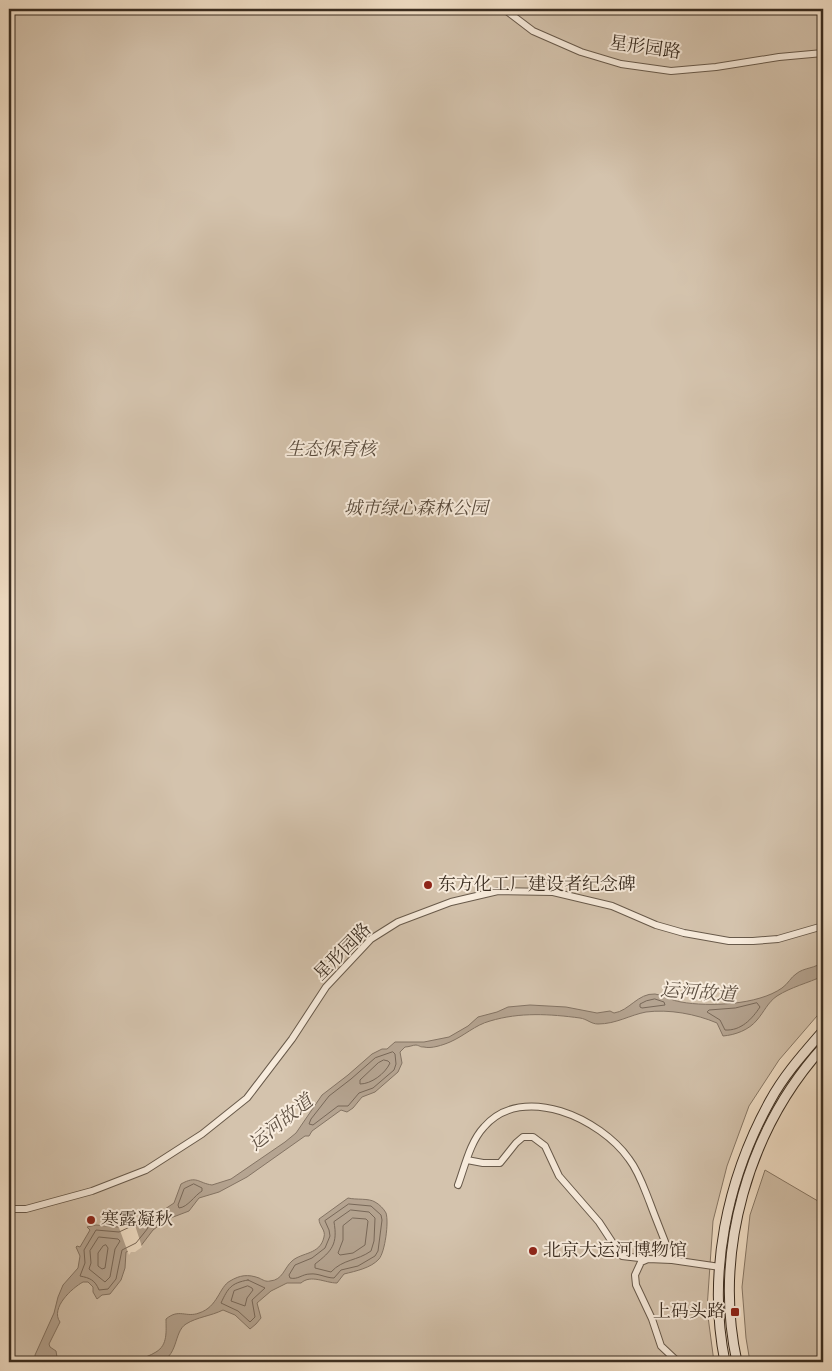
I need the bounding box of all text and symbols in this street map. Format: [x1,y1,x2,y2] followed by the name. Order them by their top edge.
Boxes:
[608,32,682,64] street label: 星形园路
[286,439,379,461] park label: 生态保育核
[344,498,491,520] park label: 城市绿心森林公园
[438,874,636,896] place label: 东方化工厂建设者纪念碑
[422,879,434,891] marker: 东方化工厂建设者纪念碑
[310,919,376,985] street label: 星形园路
[659,979,740,1007] water label: 运河故道
[244,1088,320,1156] water label: 运河故道
[101,1209,173,1231] place label: 寒露凝秋
[85,1214,97,1226] marker: 寒露凝秋
[543,1240,687,1262] place label: 北京大运河博物馆
[527,1245,539,1257] marker: 北京大运河博物馆
[653,1301,725,1323] place label: 上码头路
[729,1306,741,1318] marker: 上码头路

